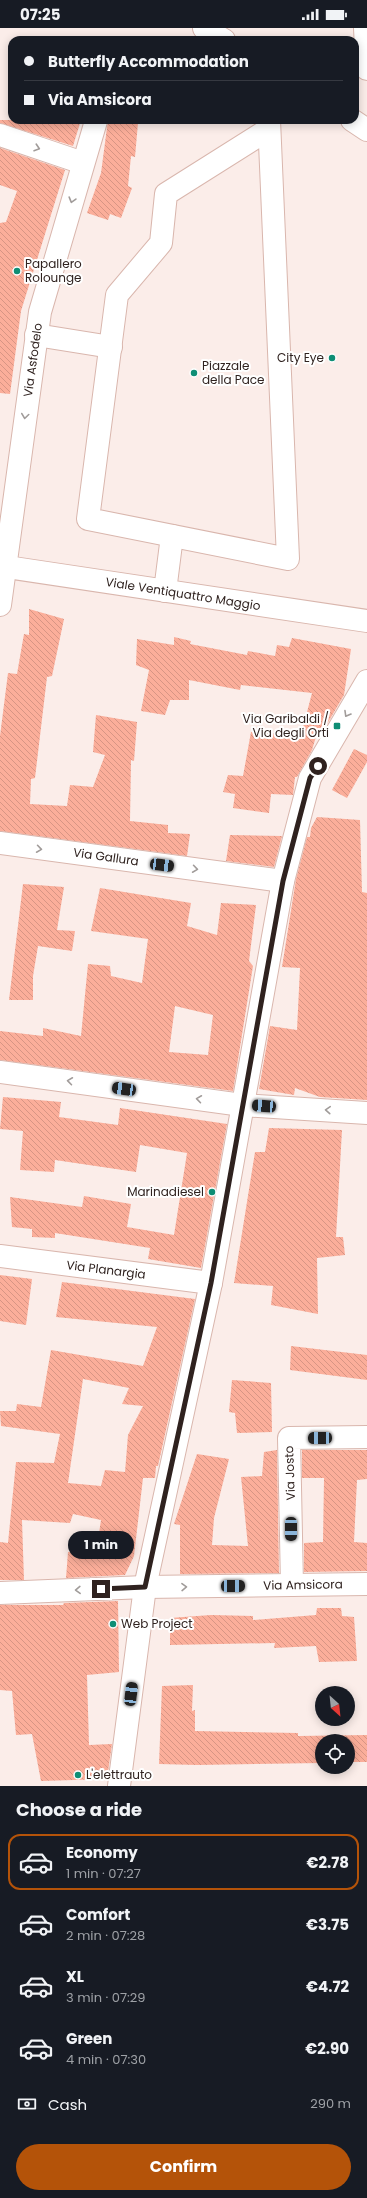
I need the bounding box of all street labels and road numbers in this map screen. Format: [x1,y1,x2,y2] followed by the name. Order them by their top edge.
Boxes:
[19,322,46,398] street label: Via Asfodelo
[104,573,262,614] street label: Viale Ventiquattro Maggio
[72,843,140,870] street label: Via Gallura
[65,1256,147,1283] street label: Via Planargia
[280,1445,299,1501] street label: Via Josto
[263,1575,343,1594] street label: Via Amsicora

